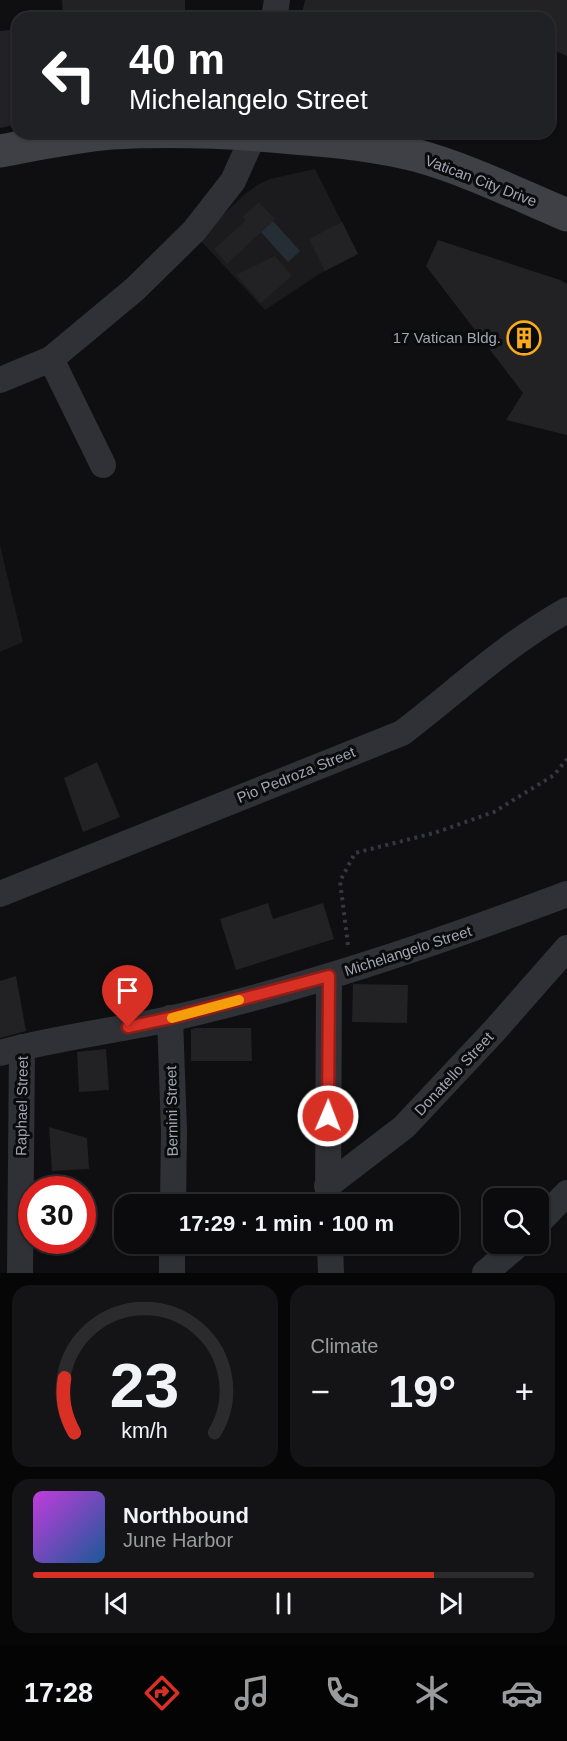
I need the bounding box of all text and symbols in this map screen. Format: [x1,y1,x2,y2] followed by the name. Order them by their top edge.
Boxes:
[30,36,108,114] icon: left
[129,36,225,83] text: 40 m
[129,85,368,115] text: Michelangelo Street
[423,151,539,210] street label: Vatican City Drive
[506,320,542,356] building icon: 17 Vatican Bldg.
[393,329,501,346] place label: 17 Vatican Bldg.
[234,743,358,806] street label: Pio Pedroza Street
[342,922,474,979] street label: Michelangelo Street
[102,965,153,1027] pin
[111,974,144,1007] icon: arrive
[411,1028,497,1119] street label: Donatello Street
[12,1055,31,1156] street label: Raphael Street
[162,1065,181,1157] street label: Bernini Street
[296,1084,360,1148] position arrow
[18,1176,96,1254] speed limit sign: 30
[483,1188,549,1254] map controls
[483,1188,549,1254] button: search
[179,1211,394,1236] text: 17:29 · 1 min · 100 m
[311,1335,378,1357] text: Climate
[110,1351,179,1420] text: 23
[388,1366,456,1417] text: 19°
[311,1373,330,1410] text: −
[515,1373,534,1410] text: +
[122,1419,168,1443] text: km/h
[123,1503,249,1528] text: Northbound
[123,1529,233,1551] text: June Harbor
[100,1587,133,1620] icon: previous
[267,1587,300,1620] icon: pause
[434,1587,467,1620] icon: next
[141,1672,183,1714] icon: directions
[231,1672,273,1714] icon: music
[321,1672,363,1714] icon: phone
[411,1672,453,1714] icon: climate
[501,1672,543,1714] icon: car
[24,1678,93,1708] text: 17:28

